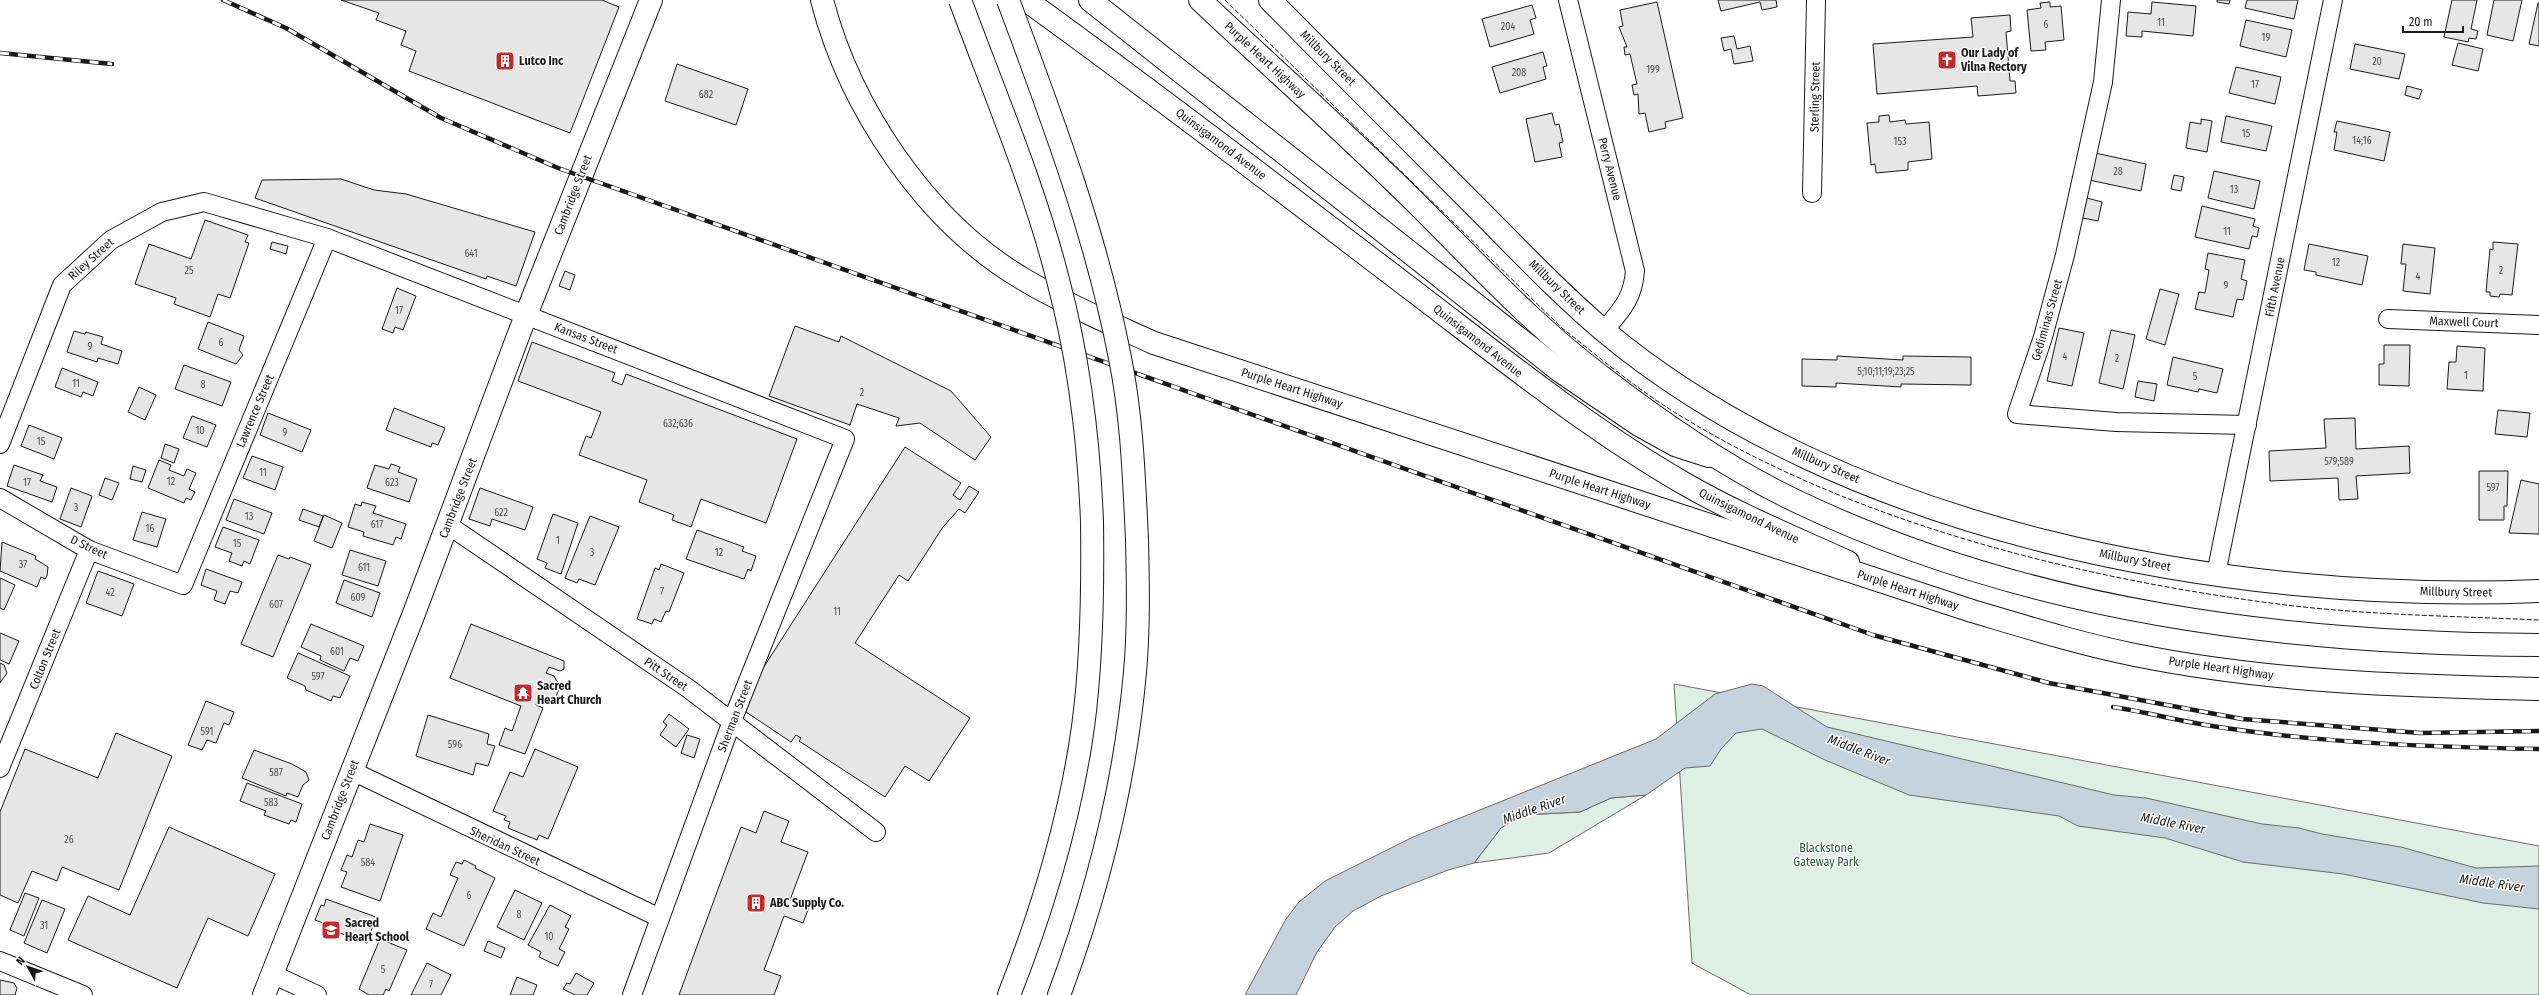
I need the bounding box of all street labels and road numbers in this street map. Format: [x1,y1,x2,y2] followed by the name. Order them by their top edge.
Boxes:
[1222,19,1309,102] street label: Purple Heart Highway
[1297,27,1359,89] street label: Millbury Street
[1807,62,1823,132] street label: Sterling Street
[1173,105,1269,183] street label: Quinsigamond Avenue
[1595,136,1625,202] street label: Perry Avenue
[551,153,595,237] street label: Cambridge Street
[65,235,117,283] street label: Riley Street
[2262,256,2288,318] street label: Fifth Avenue
[1526,257,1588,317] street label: Millbury Street
[2029,278,2065,362] street label: Gediminas Street
[1430,302,1526,380] street label: Quinsigamond Avenue
[2429,314,2499,330] street label: Maxwell Court
[552,320,620,357] street label: Kansas Street
[1240,365,1345,411] street label: Purple Heart Highway
[233,372,277,450] street label: Lawrence Street
[1790,444,1862,486] street label: Millbury Street
[436,456,480,540] street label: Cambridge Street
[1548,466,1653,512] street label: Purple Heart Highway
[1697,486,1801,546] street label: Quinsigamond Avenue
[68,532,110,562] street label: D Street
[2098,546,2172,574] street label: Millbury Street
[1856,567,1961,613] street label: Purple Heart Highway
[2420,584,2492,600] street label: Millbury Street
[27,627,64,691] street label: Colton Street
[642,654,690,694] street label: Pitt Street
[2168,654,2275,682] street label: Purple Heart Highway
[715,678,755,754] street label: Sherman Street
[318,758,362,842] street label: Cambridge Street
[467,824,543,869] street label: Sheridan Street

